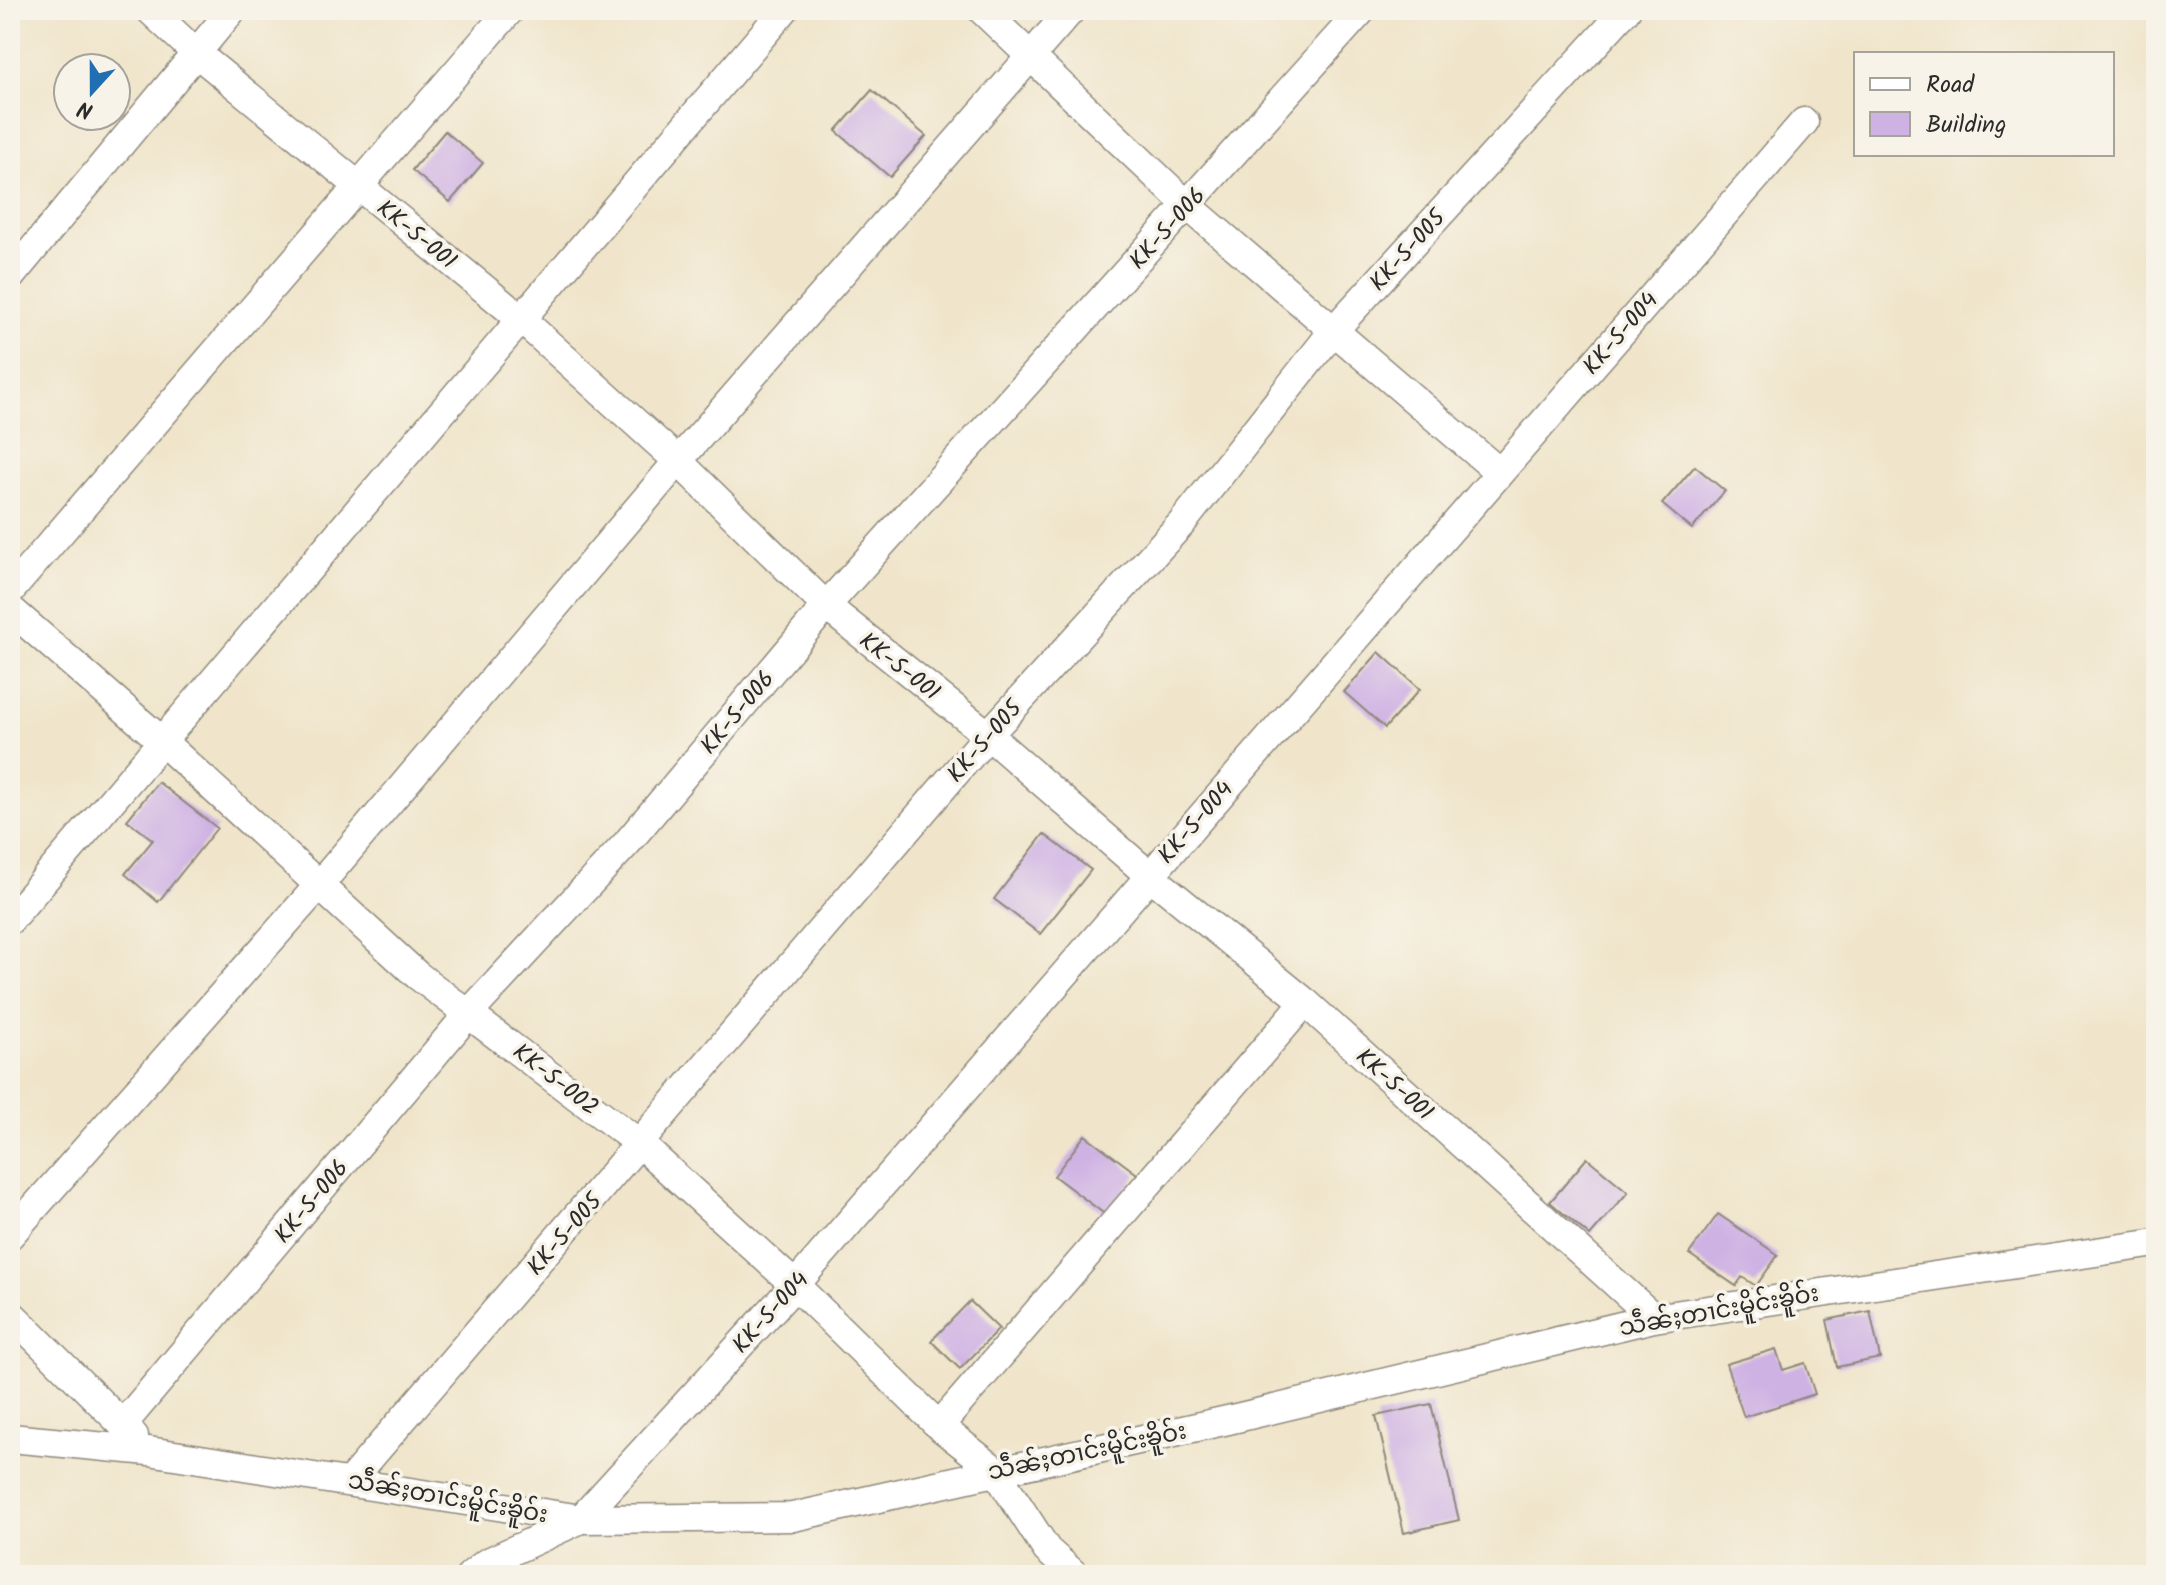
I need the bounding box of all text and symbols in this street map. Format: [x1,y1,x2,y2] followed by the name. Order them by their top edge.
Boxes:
[52,52,132,132] north arrow
[1854,52,2114,156] legend
[1926,66,1975,105] text: Road
[73,89,98,127] text: N
[1926,106,2006,145] text: Building
[1120,179,1216,279] street label: KK-S-006
[367,190,465,280] street label: KK-S-001
[1360,199,1457,301] street label: KK-S-005
[1573,283,1669,385] street label: KK-S-004
[850,623,948,712] street label: KK-S-001
[691,662,785,764] street label: KK-S-006
[938,690,1034,793] street label: KK-S-005
[1148,772,1244,874] street label: KK-S-004
[503,1034,607,1127] street label: KK-S-002
[1346,1039,1442,1131] street label: KK-S-001
[265,1151,359,1253] street label: KK-S-006
[518,1183,614,1286] street label: KK-S-005
[723,1263,819,1363] street label: KK-S-004
[1616,1275,1822,1348] street label: သဵၼ်ႈတၢင်းမိူင်းၶိူဝ်း
[984,1412,1190,1493] street label: သဵၼ်ႈတၢင်းမိူင်းၶိူဝ်း
[345,1462,551,1535] street label: သဵၼ်ႈတၢင်းမိူင်းၶိူဝ်း

